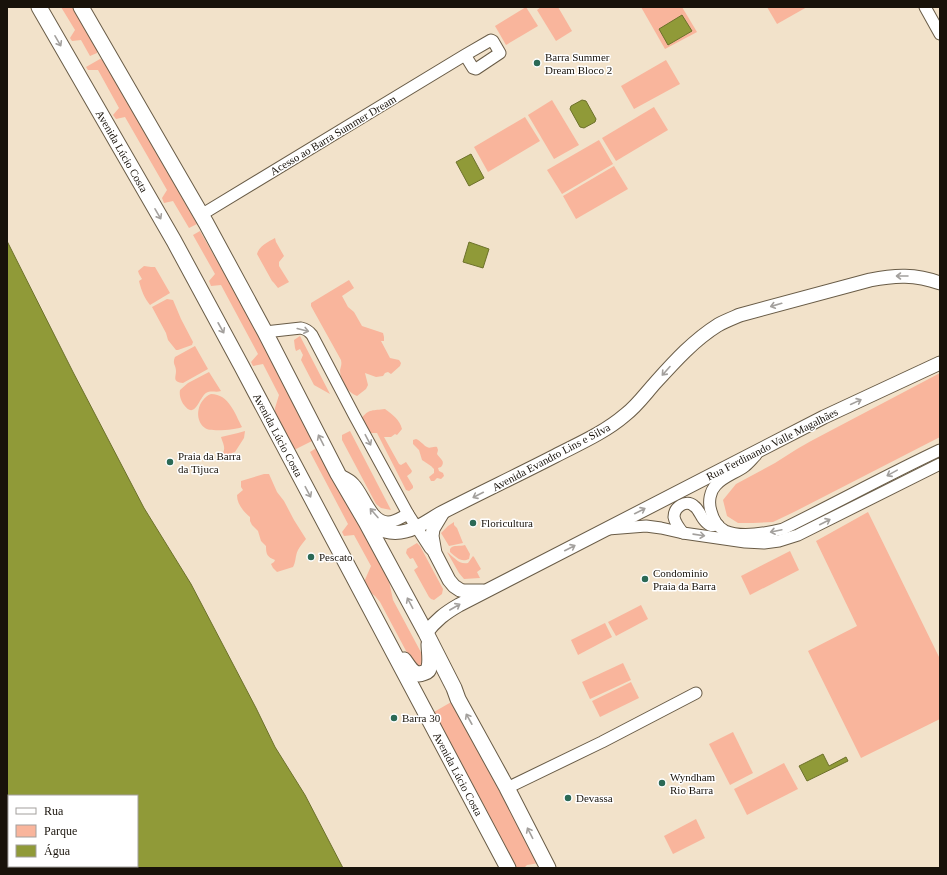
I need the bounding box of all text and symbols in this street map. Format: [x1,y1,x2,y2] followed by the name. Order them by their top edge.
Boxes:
[55,35,63,47] one-way arrow
[545,51,612,76] place label: Barra Summer Dream Bloco 2
[532,58,542,68] marker: Barra Summer Dream Bloco 2
[268,92,399,177] street label: Acesso ao Barra Summer Dream
[94,108,150,194] street label: Avenida Lúcio Costa
[155,208,162,220] one-way arrow
[896,272,909,280] one-way arrow
[769,302,782,310] one-way arrow
[218,322,225,334] one-way arrow
[296,326,309,334] one-way arrow
[662,365,671,376] one-way arrow
[251,391,305,479] street label: Avenida Lúcio Costa
[849,398,861,405] one-way arrow
[704,405,840,483] street label: Rua Ferdinando Valle Magalhães
[490,421,612,493] street label: Avenida Evandro Lins e Silva
[317,434,324,446] one-way arrow
[364,434,372,446] one-way arrow
[178,450,241,475] place label: Praia da Barra da Tijuca
[165,457,175,467] marker: Praia da Barra da Tijuca
[887,470,899,478] one-way arrow
[305,486,313,498] one-way arrow
[473,492,485,499] one-way arrow
[634,507,646,515] one-way arrow
[369,508,378,518] one-way arrow
[481,517,533,529] place label: Floricultura
[468,518,478,528] marker: Floricultura
[818,518,830,525] one-way arrow
[770,527,783,535] one-way arrow
[692,531,705,539] one-way arrow
[564,543,576,551] one-way arrow
[319,551,353,563] place label: Pescato
[306,552,316,562] marker: Pescato
[653,567,716,592] place label: Condominio Praia da Barra
[640,574,650,584] marker: Condominio Praia da Barra
[405,597,413,609] one-way arrow
[449,603,461,611] one-way arrow
[402,712,441,724] place label: Barra 30
[389,713,399,723] marker: Barra 30
[464,713,472,725] one-way arrow
[431,730,485,818] street label: Avenida Lúcio Costa
[670,771,716,796] place label: Wyndham Rio Barra
[657,778,667,788] marker: Wyndham Rio Barra
[576,792,613,804] place label: Devassa
[563,793,573,803] marker: Devassa
[8,795,138,867] legend
[44,804,64,818] text: Rua
[44,824,77,838] text: Parque
[526,828,534,840] one-way arrow
[44,844,71,858] text: Água

